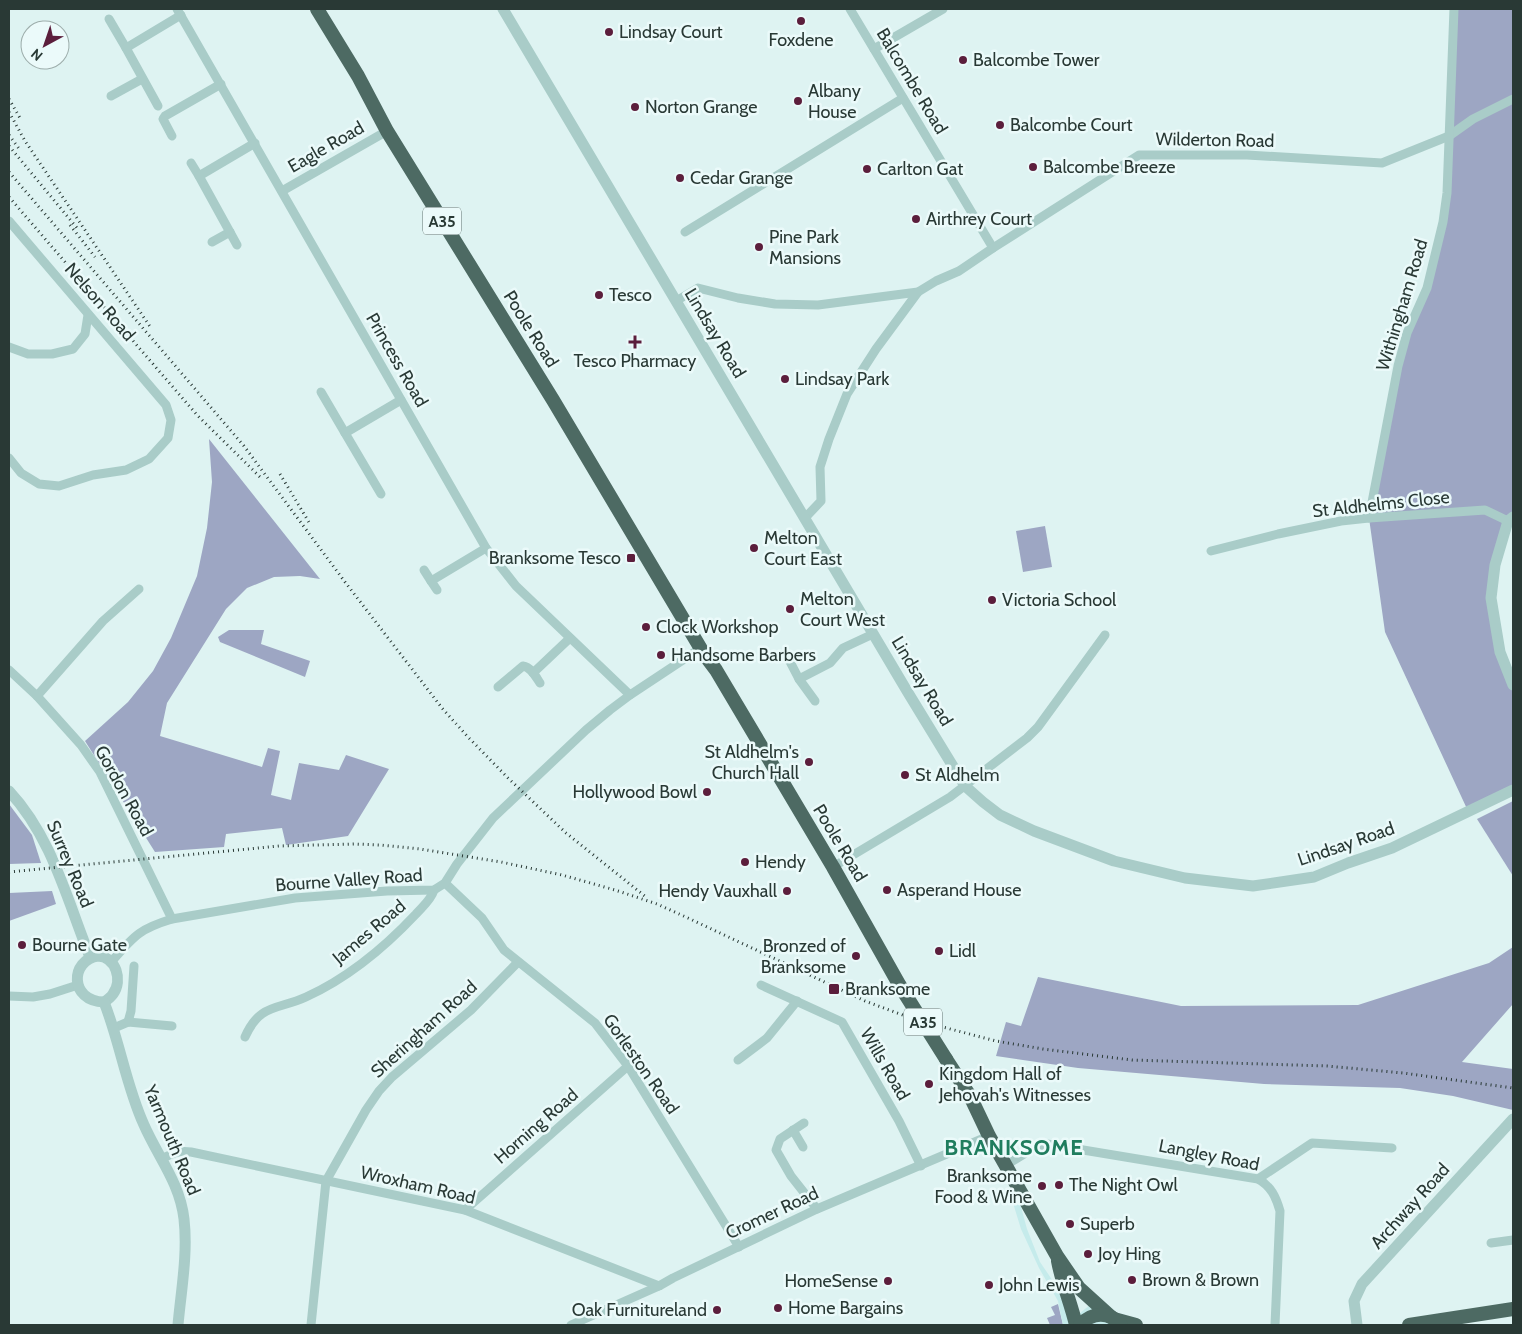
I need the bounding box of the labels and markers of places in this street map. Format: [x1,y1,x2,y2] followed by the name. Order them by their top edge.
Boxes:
[795,15,807,27] marker: Foxdene
[619,21,723,43] place label: Lindsay Court
[603,26,615,38] marker: Lindsay Court
[769,29,833,51] place label: Foxdene
[973,49,1100,71] place label: Balcombe Tower
[957,54,969,66] marker: Balcombe Tower
[808,80,861,123] place label: Albany House
[792,95,804,107] marker: Albany House
[645,96,757,118] place label: Norton Grange
[629,101,641,113] marker: Norton Grange
[1010,114,1132,136] place label: Balcombe Court
[994,119,1006,131] marker: Balcombe Court
[1043,156,1176,178] place label: Balcombe Breeze
[877,158,963,180] place label: Carlton Gat
[1027,161,1039,173] marker: Balcombe Breeze
[861,163,873,175] marker: Carlton Gat
[690,167,793,189] place label: Cedar Grange
[674,172,686,184] marker: Cedar Grange
[926,208,1032,230] place label: Airthrey Court
[910,213,922,225] marker: Airthrey Court
[769,226,841,269] place label: Pine Park Mansions
[753,241,765,253] marker: Pine Park Mansions
[609,284,652,306] place label: Tesco
[593,289,605,301] marker: Tesco
[629,336,641,348] marker: Tesco Pharmacy
[574,350,696,372] place label: Tesco Pharmacy
[795,368,890,390] place label: Lindsay Park
[779,373,791,385] marker: Lindsay Park
[764,527,842,570] place label: Melton Court East
[748,542,760,554] marker: Melton Court East
[489,547,621,569] place label: Branksome Tesco
[625,552,637,564] marker: Branksome Tesco
[800,588,885,631] place label: Melton Court West
[1002,589,1117,611] place label: Victoria School
[986,594,998,606] marker: Victoria School
[784,603,796,615] marker: Melton Court West
[656,616,779,638] place label: Clock Workshop
[640,621,652,633] marker: Clock Workshop
[671,644,816,666] place label: Handsome Barbers
[655,649,667,661] marker: Handsome Barbers
[705,741,800,784] place label: St Aldhelm's Church Hall
[803,756,815,768] marker: St Aldhelm's Church Hall
[915,764,999,786] place label: St Aldhelm
[899,769,911,781] marker: St Aldhelm
[573,781,698,803] place label: Hollywood Bowl
[701,786,713,798] marker: Hollywood Bowl
[755,851,806,873] place label: Hendy
[739,856,751,868] marker: Hendy
[897,879,1022,901] place label: Asperand House
[658,880,778,902] place label: Hendy Vauxhall
[881,884,893,896] marker: Asperand House
[781,885,793,897] marker: Hendy Vauxhall
[32,934,127,956] place label: Bourne Gate
[761,935,846,978] place label: Bronzed of Branksome
[16,939,28,951] marker: Bourne Gate
[949,940,977,962] place label: Lidl
[933,945,945,957] marker: Lidl
[850,950,862,962] marker: Bronzed of Branksome
[845,978,930,1000] place label: Branksome
[827,982,841,996] marker: Branksome
[938,1063,1091,1106] place label: Kingdom Hall of Jehovah's Witnesses
[923,1078,935,1090] marker: Kingdom Hall of Jehovah's Witnesses
[934,1165,1032,1208] place label: Branksome Food & Wine
[1069,1174,1178,1196] place label: The Night Owl
[1053,1179,1065,1191] marker: The Night Owl
[1036,1180,1048,1192] marker: Branksome Food & Wine
[1080,1213,1135,1235] place label: Superb
[1064,1218,1076,1230] marker: Superb
[1097,1243,1162,1265] place label: Joy Hing
[1082,1248,1094,1260] marker: Joy Hing
[1142,1269,1259,1291] place label: Brown & Brown
[784,1270,878,1292] place label: HomeSense
[998,1274,1079,1296] place label: John Lewis
[1126,1274,1138,1286] marker: Brown & Brown
[882,1275,894,1287] marker: HomeSense
[983,1279,995,1291] marker: John Lewis
[788,1297,903,1319] place label: Home Bargains
[572,1299,707,1321] place label: Oak Furnitureland
[772,1302,784,1314] marker: Home Bargains
[711,1304,723,1316] marker: Oak Furnitureland

